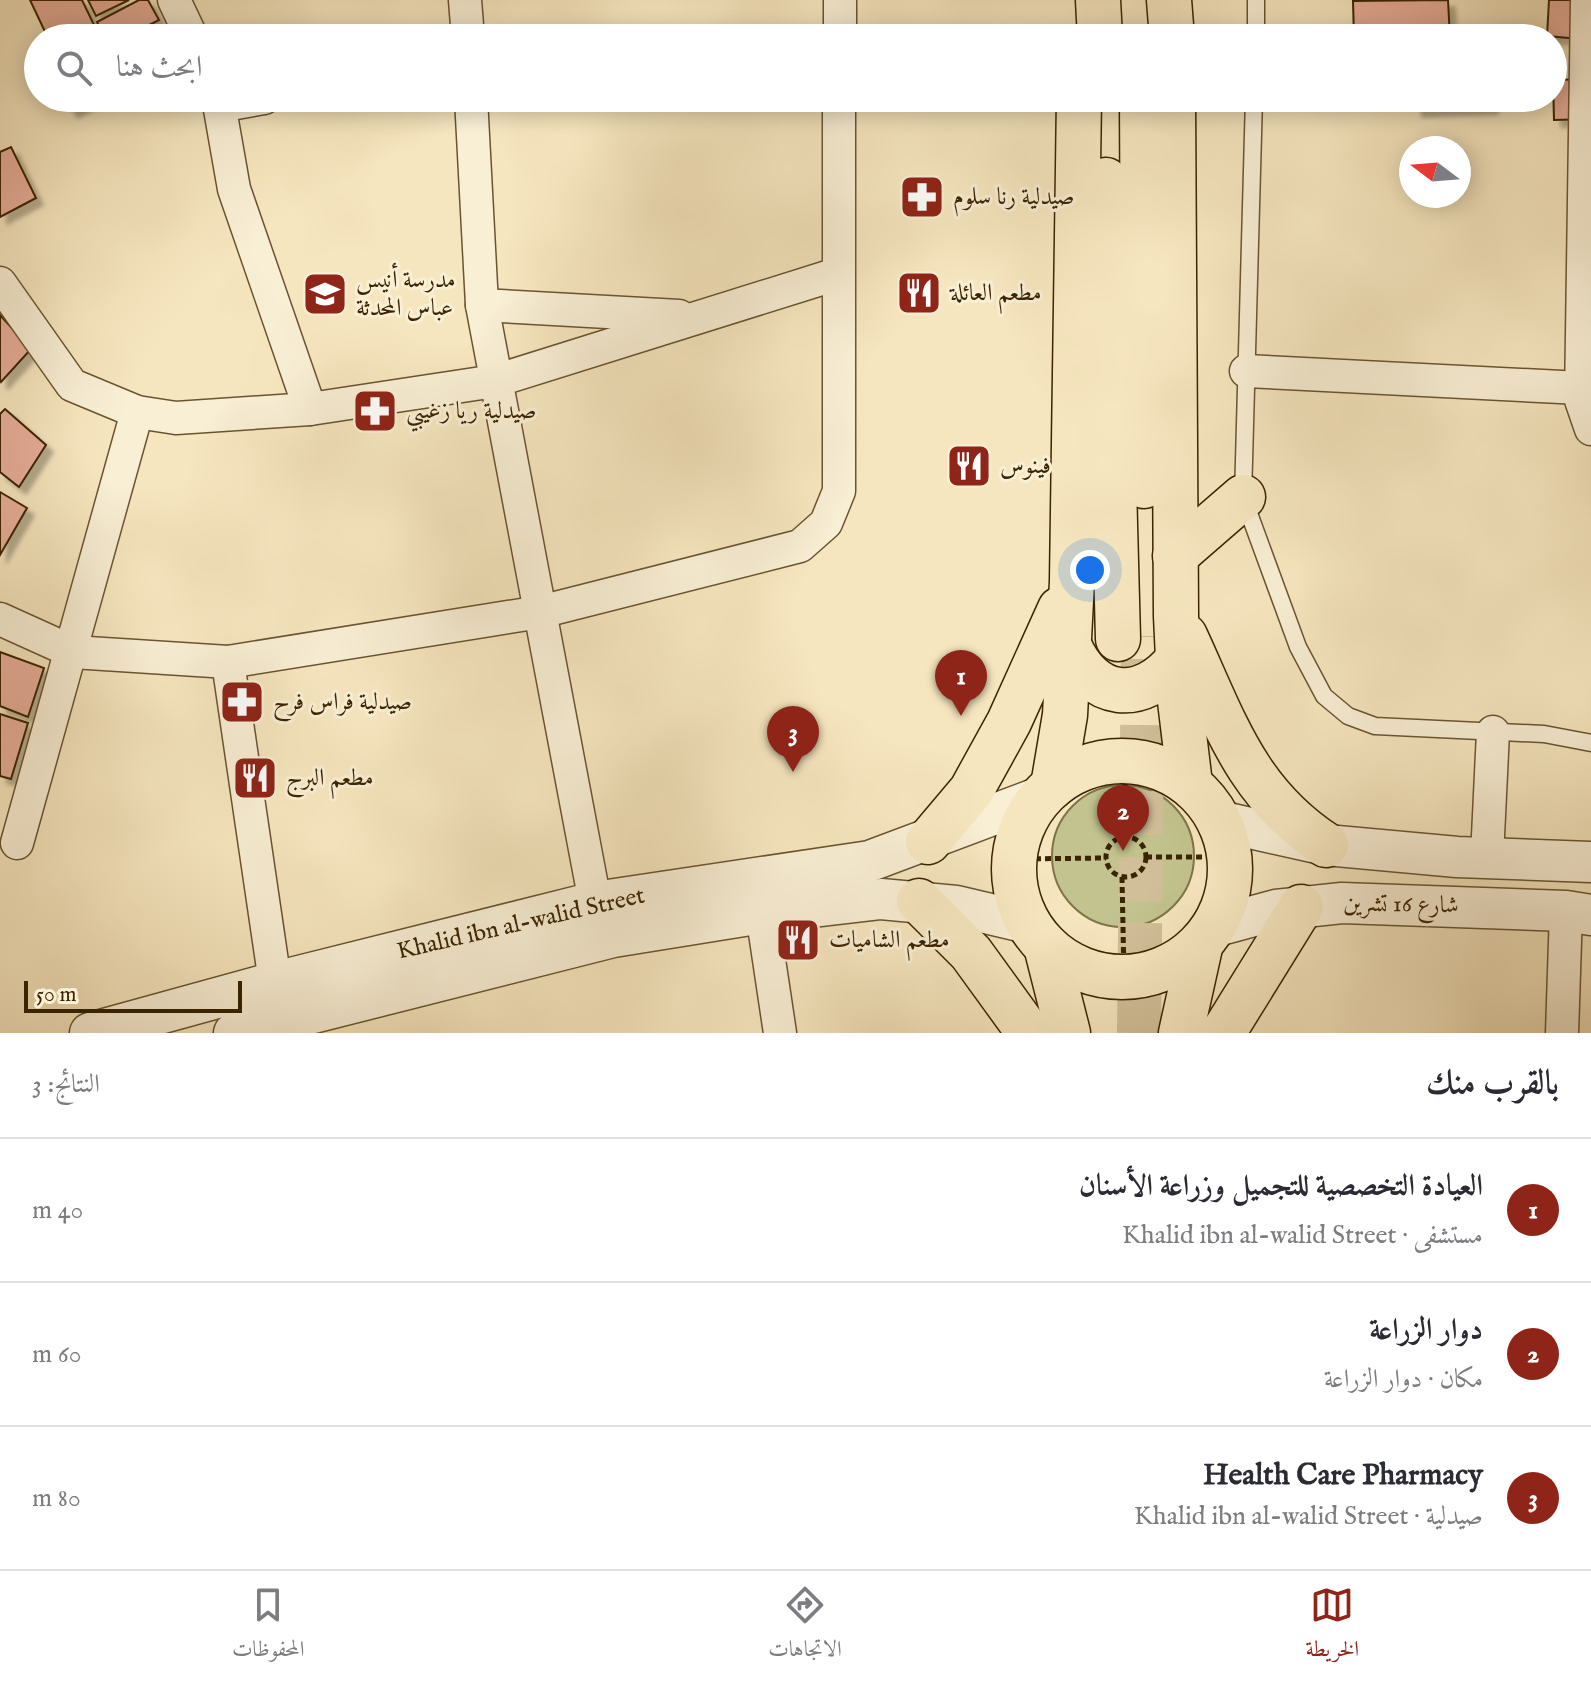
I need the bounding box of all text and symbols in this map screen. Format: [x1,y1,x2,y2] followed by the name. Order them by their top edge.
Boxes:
[24,24,1567,112] search box
[52,46,96,90] icon: search
[116,49,203,87] text: ابحث هنا
[1399,136,1471,208] north arrow
[898,173,946,221] pharmacy icon: صيدلية رنا سلوم
[953,182,1074,217] place label: صيدلية رنا سلوم
[356,262,456,324] place label: مدرسة أنيس عباس المحدثة
[895,269,943,317] restaurant icon: مطعم العائلة
[301,270,349,318] school or university icon: مدرسة أنيس عباس المحدثة
[949,278,1042,314] place label: مطعم العائلة
[351,387,399,435] pharmacy icon: صيدلية ريا زغيبي
[406,396,536,432] place label: صيدلية ريا زغيبي
[945,442,993,490] restaurant icon: فينوس
[1000,451,1051,482] place label: فينوس
[1070,550,1110,590] your location
[935,650,987,716] pin: 1
[218,678,266,726] pharmacy icon: صيدلية فراس فرح
[273,687,412,722] place label: صيدلية فراس فرح
[767,706,819,772] pin: 3
[231,754,279,802] restaurant icon: مطعم البرج
[286,763,374,799] place label: مطعم البرج
[1097,785,1149,851] pin: 2
[394,880,648,968] street label: Khalid ibn al-walid Street
[1343,888,1459,925] street label: شارع 16 تشرين
[774,916,822,964] restaurant icon: مطعم الشاميات
[829,925,950,961] place label: مطعم الشاميات
[24,977,242,1013] scale bar
[36,981,77,1009] text: 50 m
[1426,1062,1559,1105] text: بالقرب منك
[32,1068,100,1101] text: النتائج: 3
[1079,1168,1483,1206] text: العيادة التخصصية للتجميل وزراعة الأسنان
[32,1194,83,1227] text: 40 m
[1528,1194,1538,1227] text: 1
[1122,1219,1483,1252] text: مستشفى · Khalid ibn al-walid Street
[1369,1312,1483,1350] text: دوار الزراعة
[32,1338,82,1371] text: 60 m
[1527,1338,1539,1371] text: 2
[1324,1363,1483,1396] text: مكان · دوار الزراعة
[1203,1457,1483,1495] text: Health Care Pharmacy
[32,1482,81,1515] text: 80 m
[1528,1482,1538,1515] text: 3
[1134,1500,1483,1533] text: صيدلية · Khalid ibn al-walid Street
[232,1583,304,1670] tab: المحفوظات
[768,1583,842,1670] tab: الاتجاهات
[1306,1583,1359,1670] tab: الخريطة

